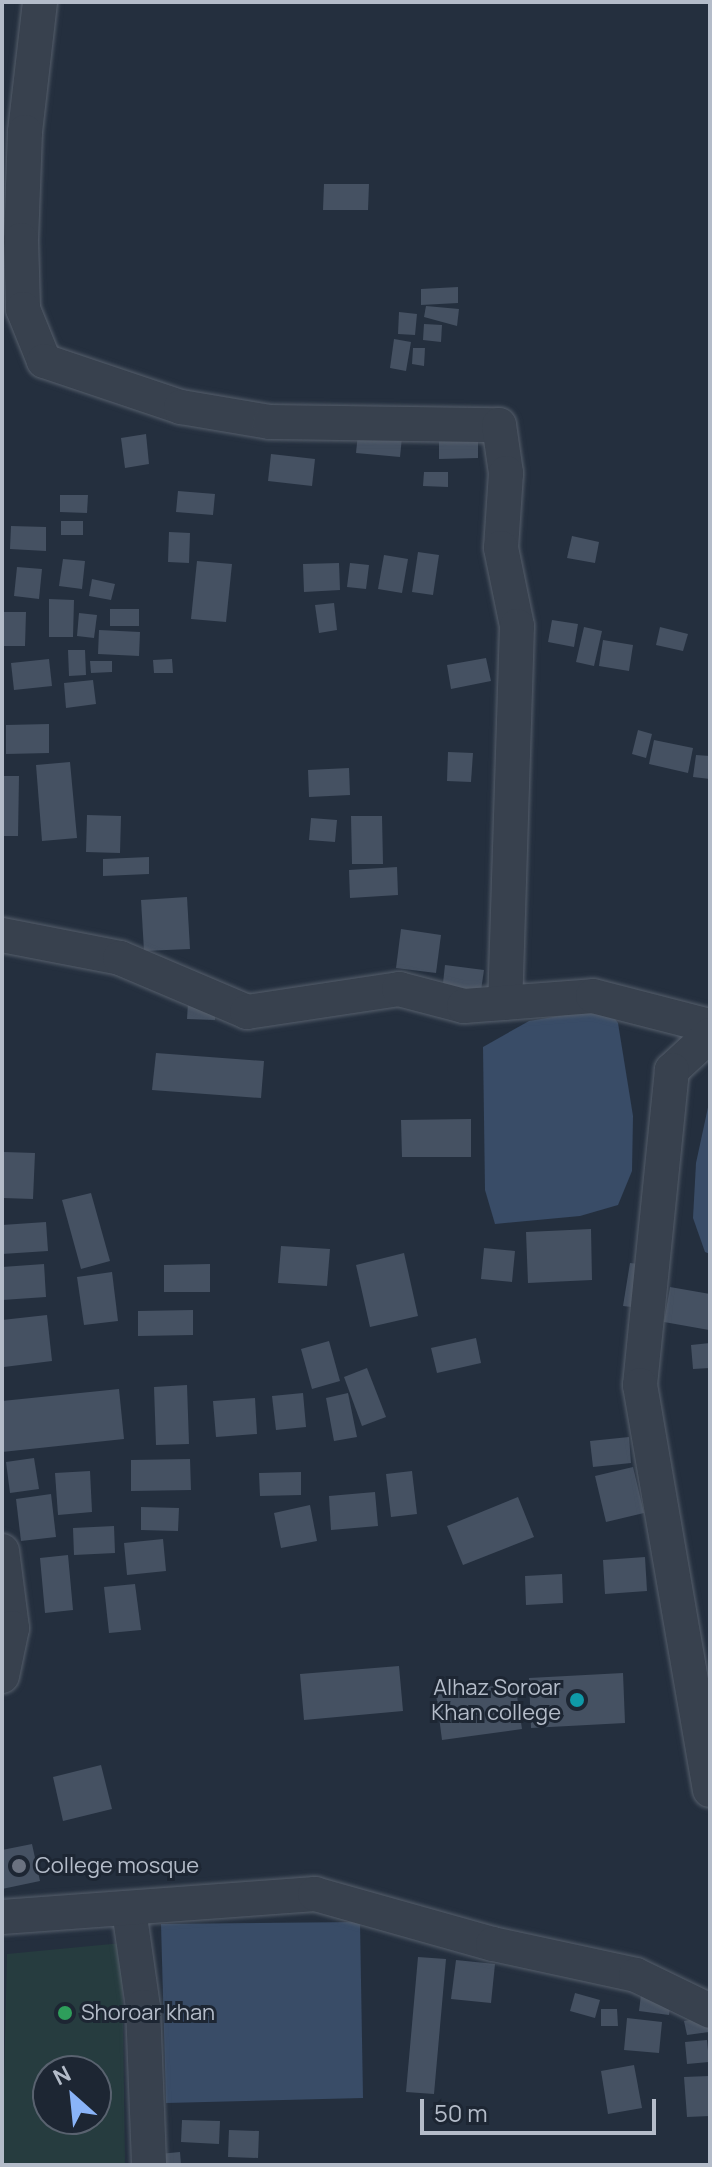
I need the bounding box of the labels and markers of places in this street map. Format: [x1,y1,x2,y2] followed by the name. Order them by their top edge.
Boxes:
[431,1674,561,1726] place label: Alhaz Soroar Khan college
[568,1691,586,1709] marker: Alhaz Soroar Khan college
[35,1853,199,1879] place label: College mosque
[10,1857,28,1875] marker: College mosque
[81,2000,215,2026] place label: Shoroar khan
[56,2004,74,2022] marker: Shoroar khan

